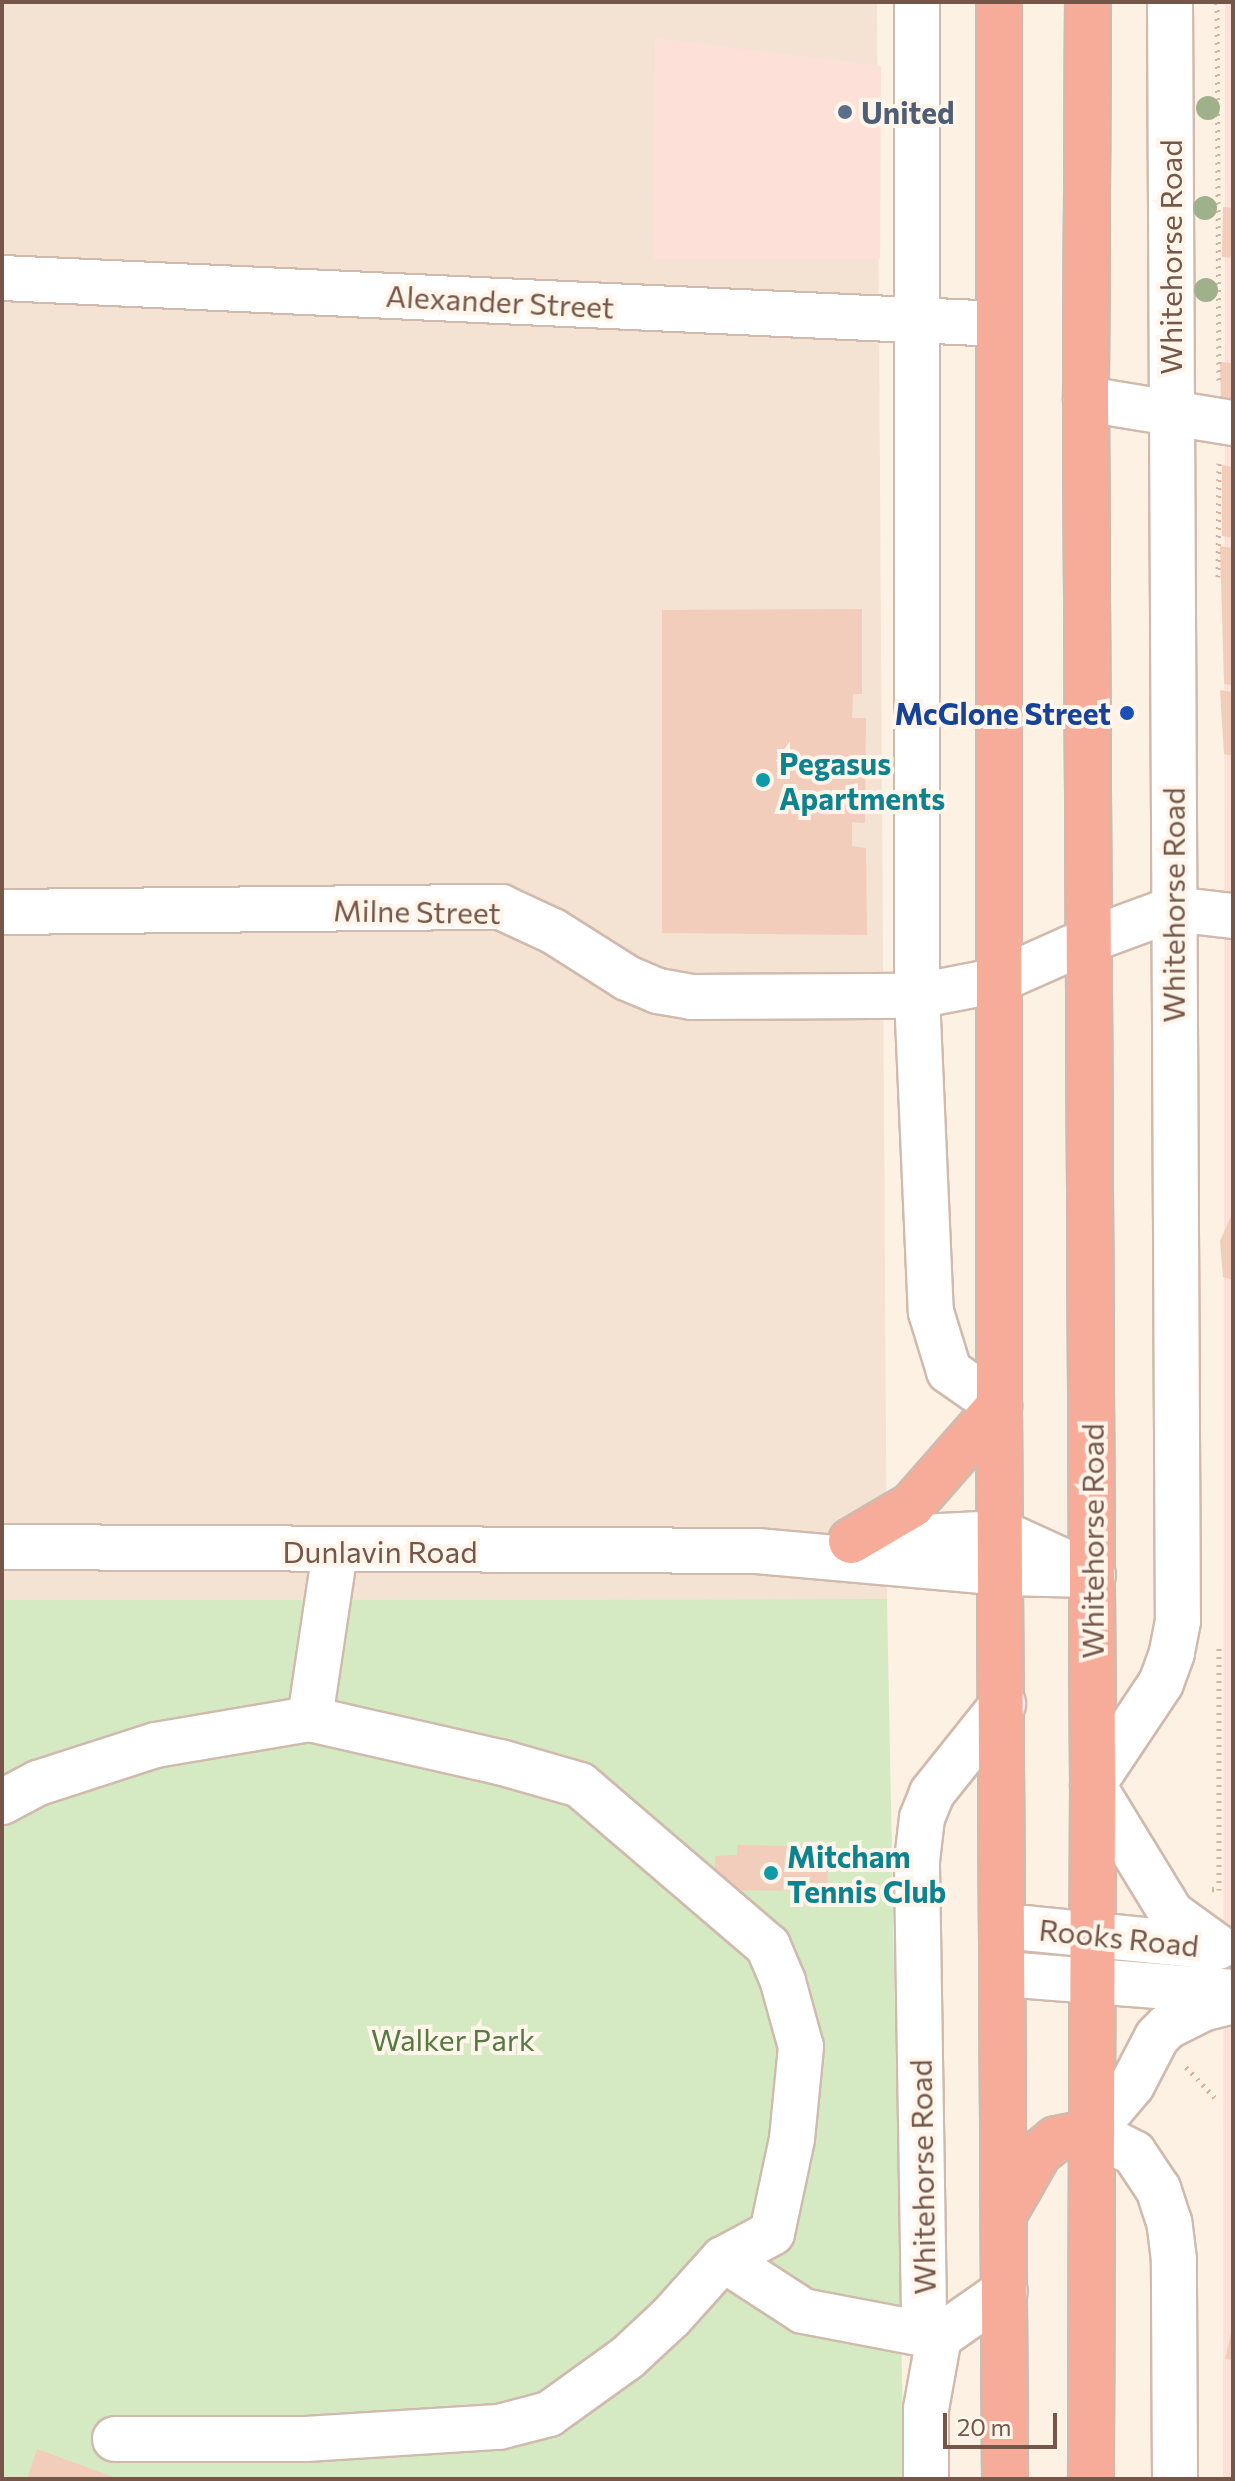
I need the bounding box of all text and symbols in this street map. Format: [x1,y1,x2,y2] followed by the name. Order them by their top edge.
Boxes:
[861,94,954,130] place label: United
[836,103,854,121] marker: United
[1152,139,1188,375] street label: Whitehorse Road
[385,277,615,325] street label: Alexander Street
[894,695,1111,731] place label: McGlone Street
[1118,704,1136,722] marker: McGlone Street
[779,745,945,816] place label: Pegasus Apartments
[754,771,772,789] marker: Pegasus Apartments
[1155,787,1191,1023] street label: Whitehorse Road
[333,892,501,930] street label: Milne Street
[1074,1423,1110,1659] street label: Whitehorse Road
[282,1533,478,1569] street label: Dunlavin Road
[787,1838,946,1908] place label: Mitcham Tennis Club
[762,1864,780,1882] marker: Mitcham Tennis Club
[1037,1911,1201,1963] street label: Rooks Road
[371,2021,535,2057] park label: Walker Park
[902,2059,942,2295] street label: Whitehorse Road
[947,2397,1061,2447] scale bar
[957,2412,1011,2441] text: 20 m

